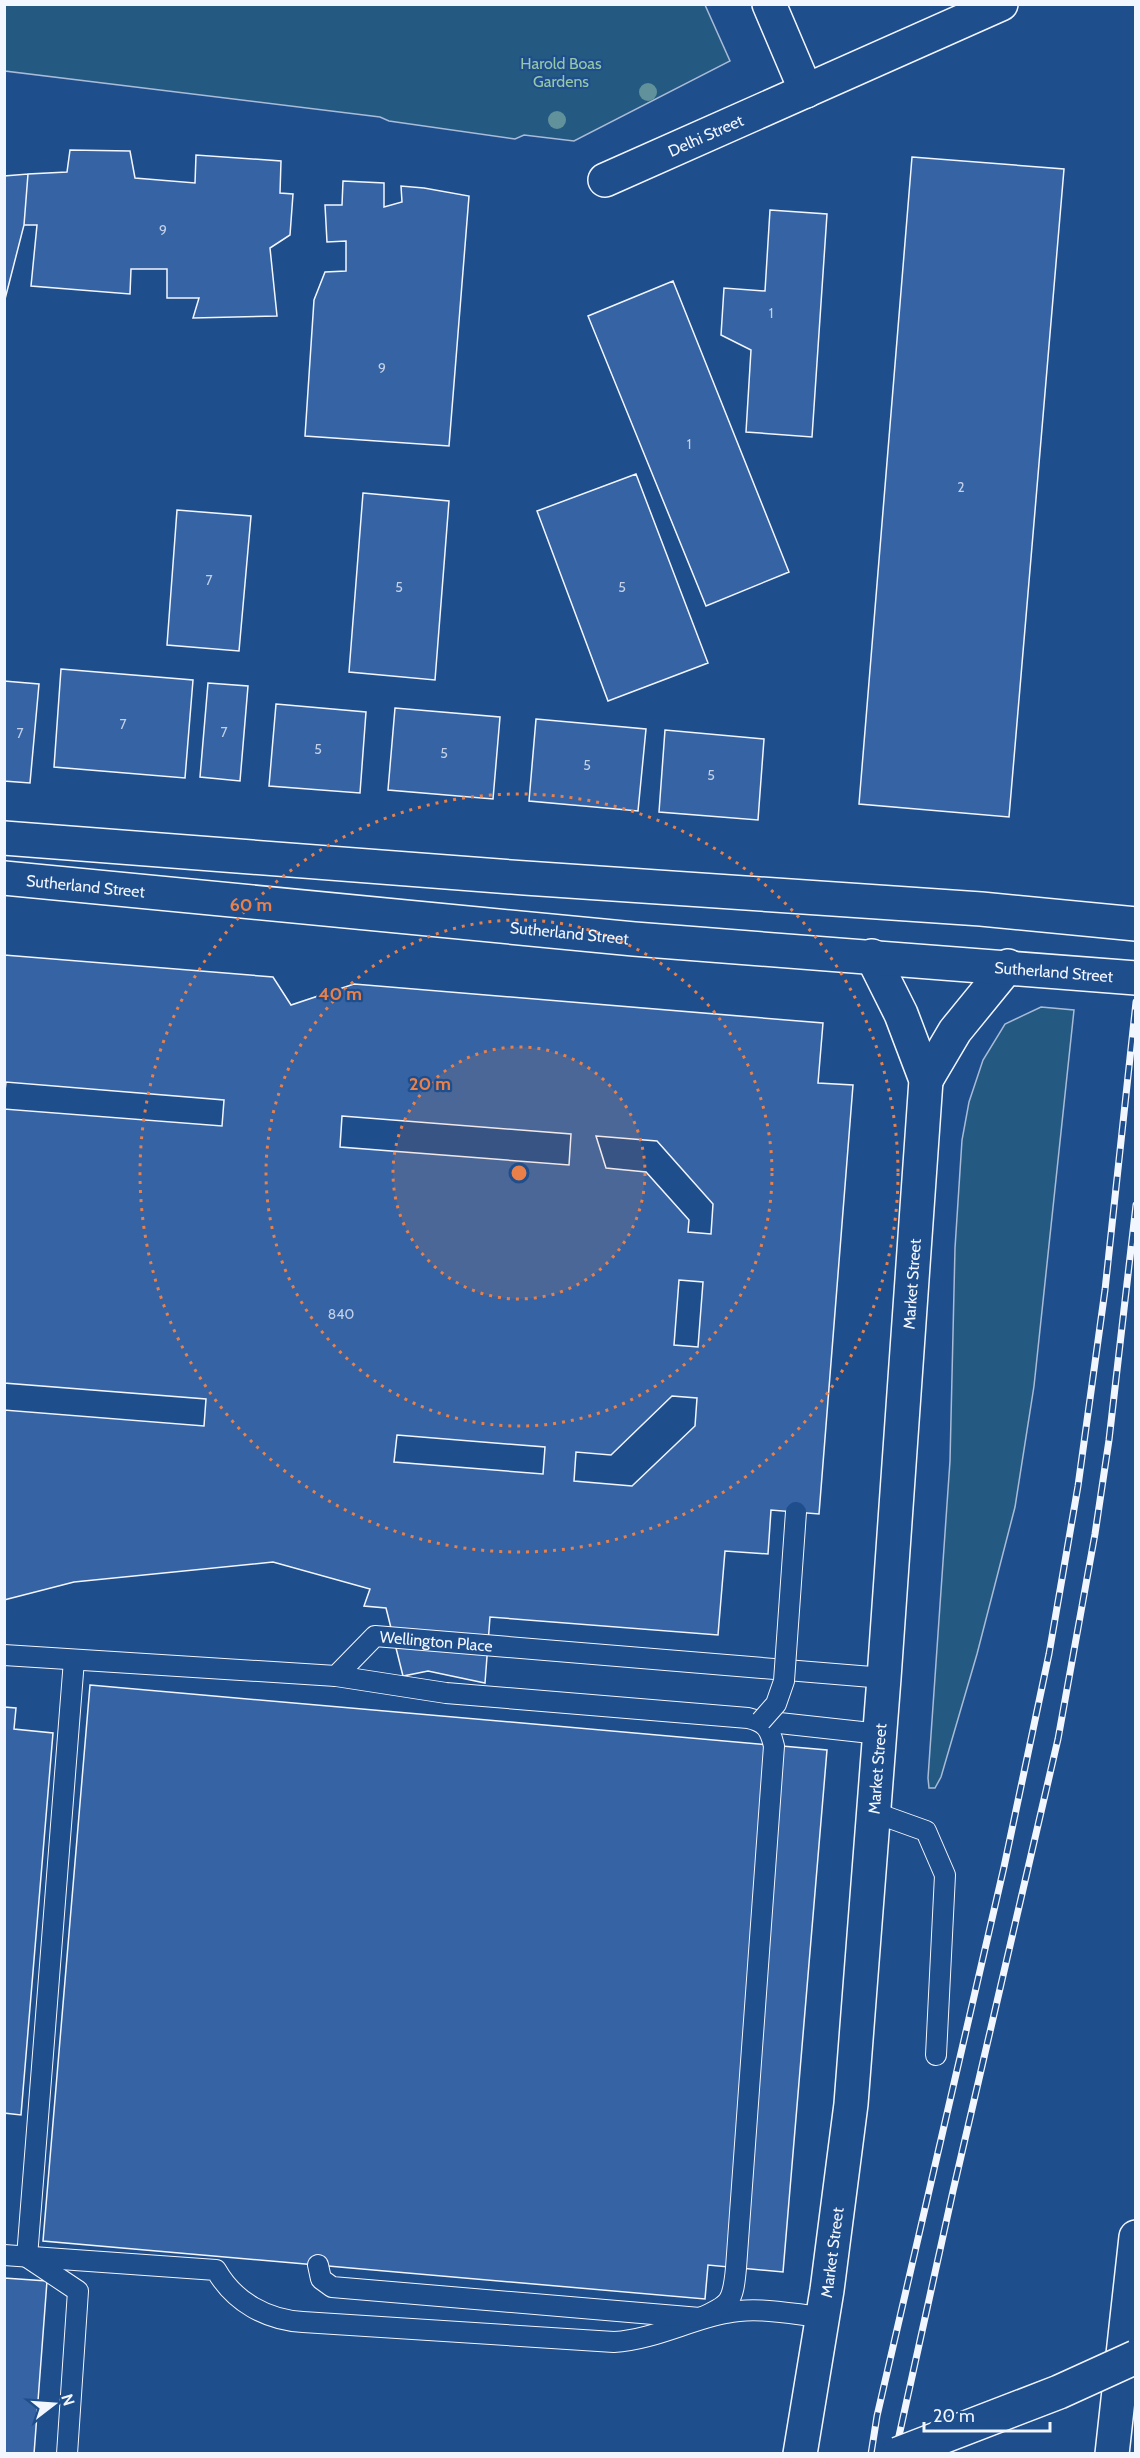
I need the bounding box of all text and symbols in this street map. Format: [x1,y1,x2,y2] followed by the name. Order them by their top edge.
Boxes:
[520,54,602,91] park label: Harold Boas Gardens
[665,111,747,161] street label: Delhi Street
[159,221,167,239] house number: 9
[769,304,773,322] house number: 1
[378,359,386,377] house number: 9
[687,435,691,453] house number: 1
[957,478,965,496] house number: 2
[205,571,213,589] house number: 7
[395,578,403,596] house number: 5
[618,578,626,596] house number: 5
[119,715,127,733] house number: 7
[220,723,228,741] house number: 7
[16,724,24,742] house number: 7
[314,740,322,758] house number: 5
[440,744,448,762] house number: 5
[583,756,591,774] house number: 5
[707,766,715,784] house number: 5
[25,871,146,902] street label: Sutherland Street
[230,894,272,916] text: 60 m
[509,918,630,948] street label: Sutherland Street
[994,958,1114,986] street label: Sutherland Street
[318,983,362,1005] text: 40 m
[409,1073,451,1095] text: 20 m
[509,1163,529,1183] centre of rings
[900,1237,925,1330] street label: Market Street
[328,1305,354,1323] house number: 840
[379,1627,493,1656] street label: Wellington Place
[864,1722,890,1815] street label: Market Street
[817,2206,848,2299] street label: Market Street
[24,2374,84,2434] north arrow
[57,2392,79,2408] text: N
[924,2395,1050,2433] scale bar
[933,2405,975,2427] text: 20 m

